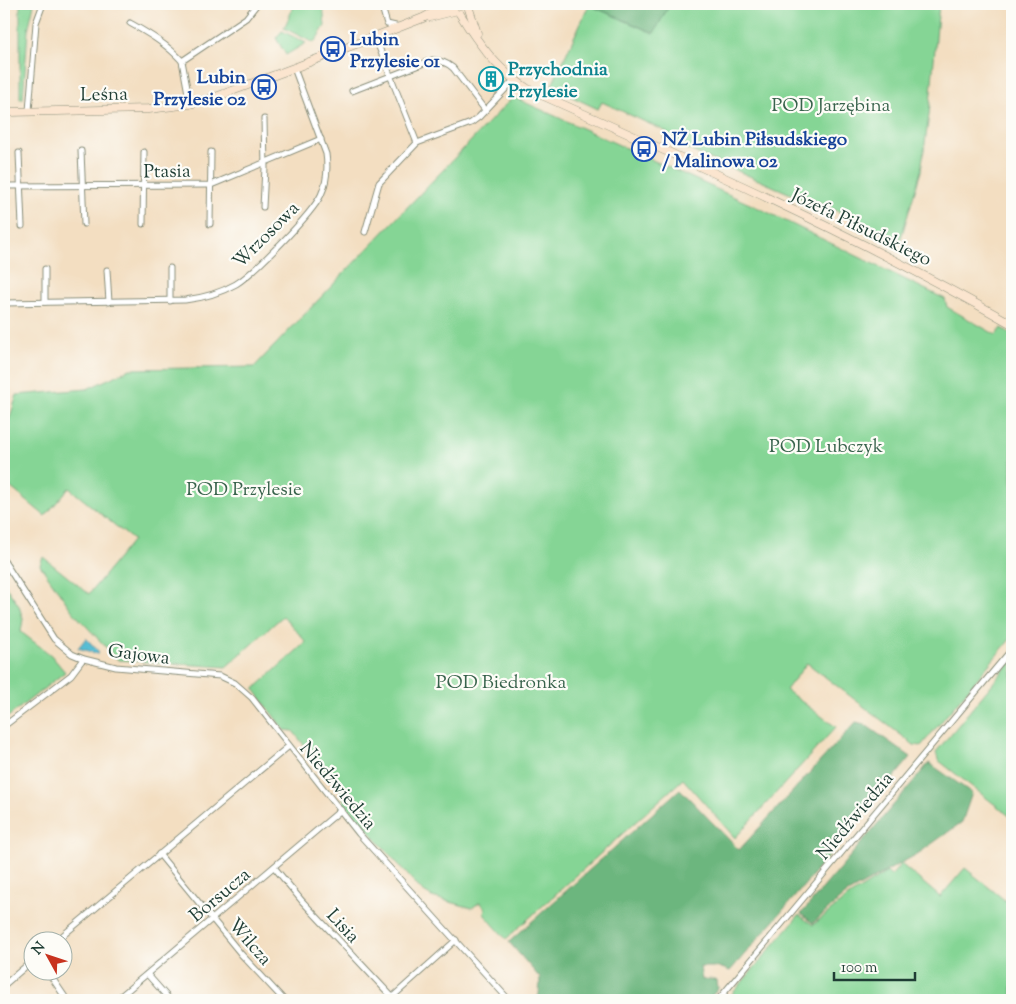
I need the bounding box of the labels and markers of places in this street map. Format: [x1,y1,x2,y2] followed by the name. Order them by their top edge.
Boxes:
[350,27,441,76] place label: Lubin Przylesie 01
[320,36,346,62] bus stop icon: Lubin Przylesie 01
[508,57,608,106] place label: Przychodnia Przylesie
[153,65,247,114] place label: Lubin Przylesie 02
[478,66,504,92] building icon: Przychodnia Przylesie
[251,74,277,100] bus stop icon: Lubin Przylesie 02
[662,127,848,176] place label: NŻ Lubin Piłsudskiego / Malinowa 02
[631,136,657,162] bus stop icon: NŻ Lubin Piłsudskiego / Malinowa 02

